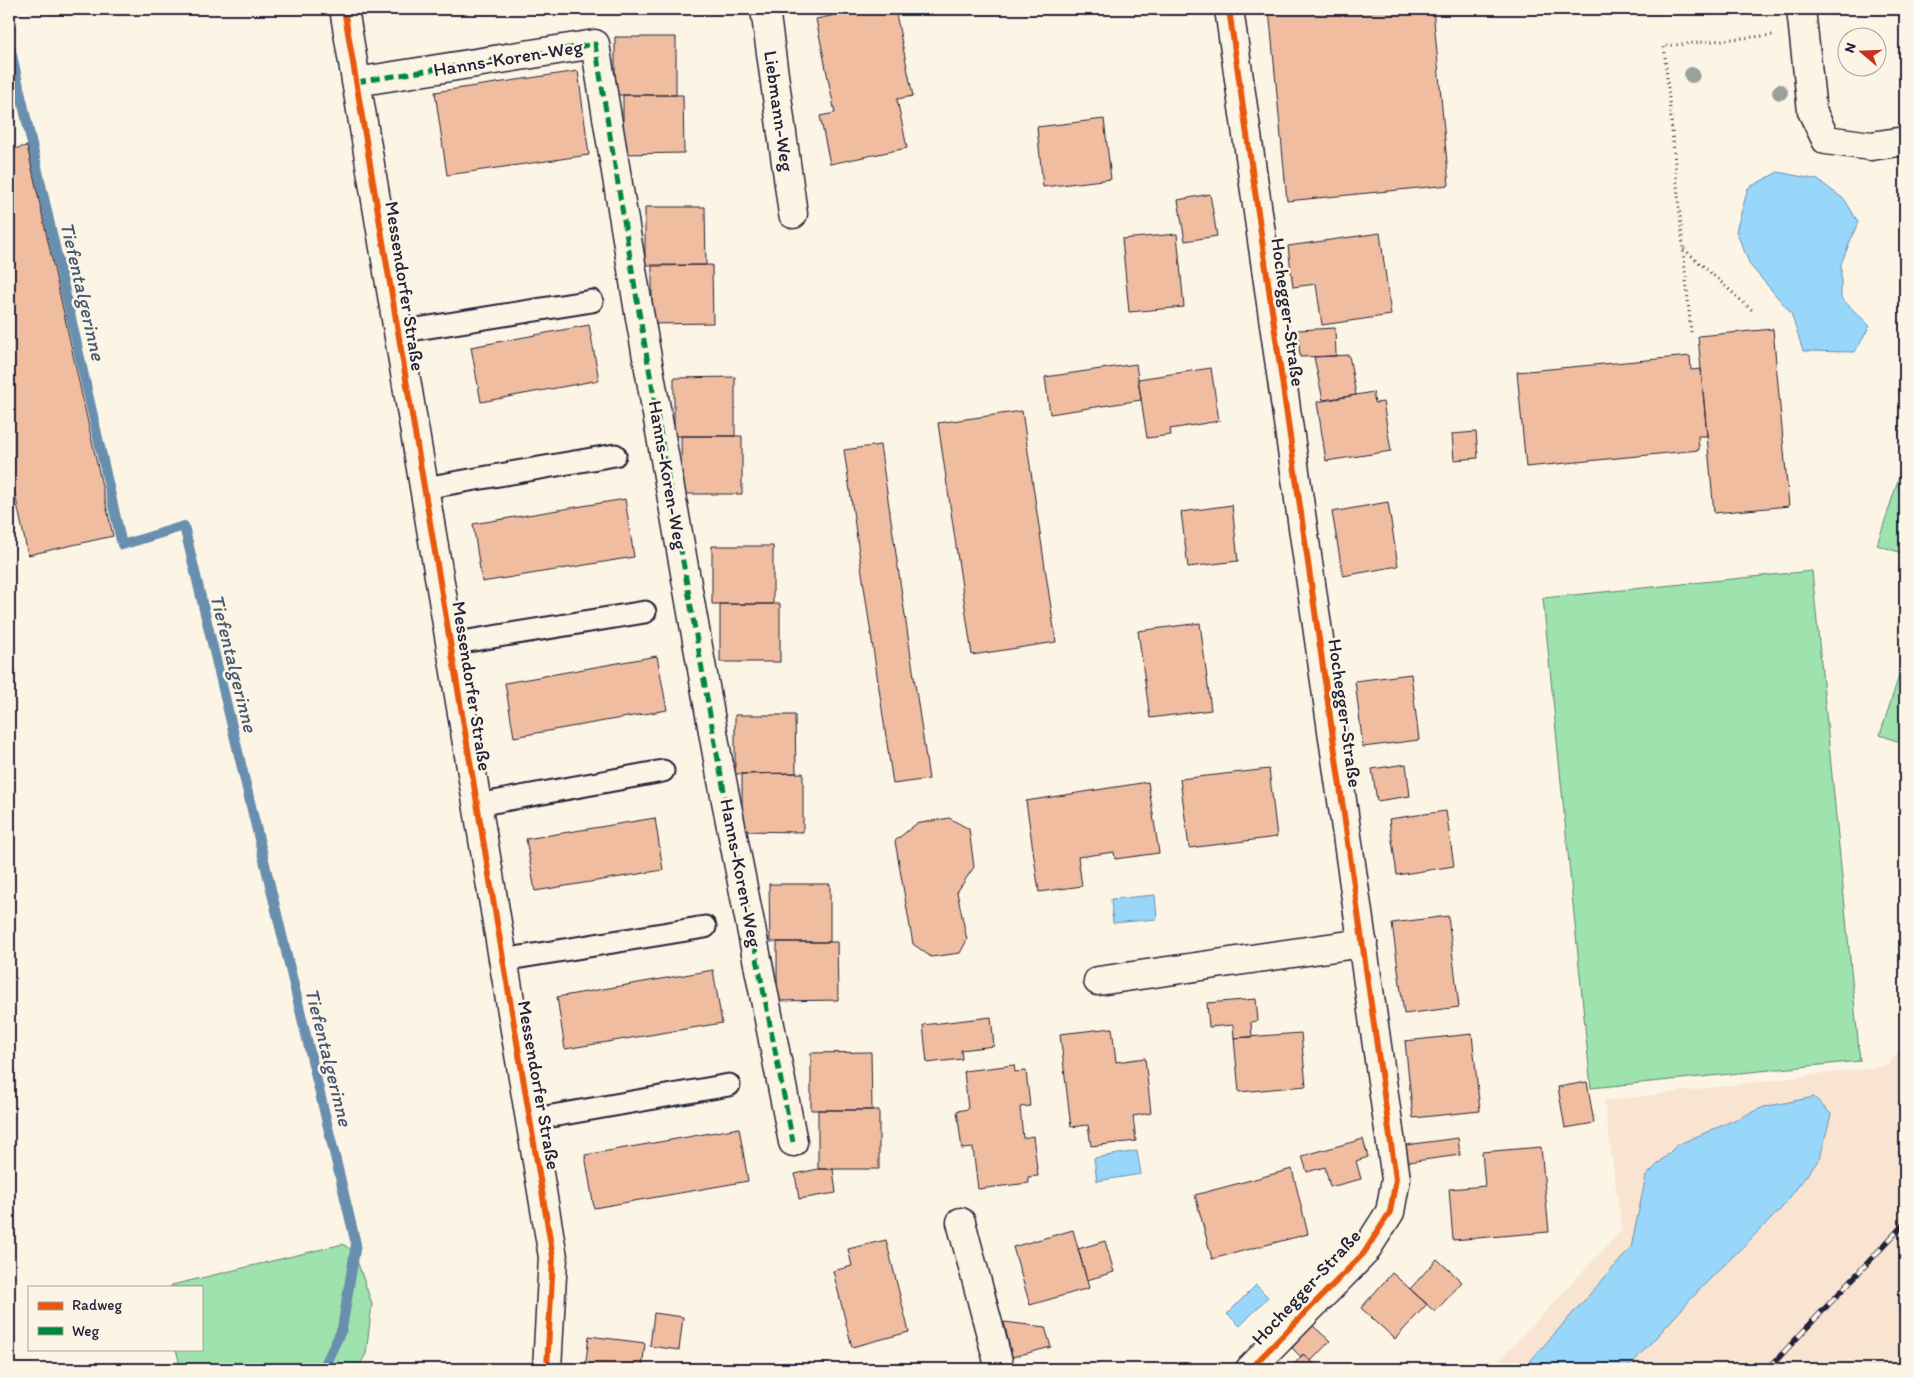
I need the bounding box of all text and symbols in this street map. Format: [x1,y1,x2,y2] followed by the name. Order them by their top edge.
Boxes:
[1836,28,1886,78] north arrow
[432,35,585,81] street label: Hanns-Koren-Weg
[1841,41,1860,55] text: N
[759,49,799,173] street label: Liebmann-Weg
[380,199,430,373] street label: Messendorfer Straße
[55,219,111,364] water label: Tiefentalgerinne
[1266,236,1310,388] street label: Hochegger-Straße
[644,399,692,552] street label: Hanns-Koren-Weg
[205,591,263,736] water label: Tiefentalgerinne
[447,599,497,773] street label: Messendorfer Straße
[1323,637,1367,789] street label: Hochegger-Straße
[715,797,767,950] street label: Hanns-Koren-Weg
[300,985,358,1130] water label: Tiefentalgerinne
[513,999,565,1171] street label: Messendorfer Straße
[1246,1224,1366,1350] street label: Hochegger-Straße
[28,1286,202,1350] legend
[72,1296,122,1314] text: Radweg
[72,1322,99,1340] text: Weg

